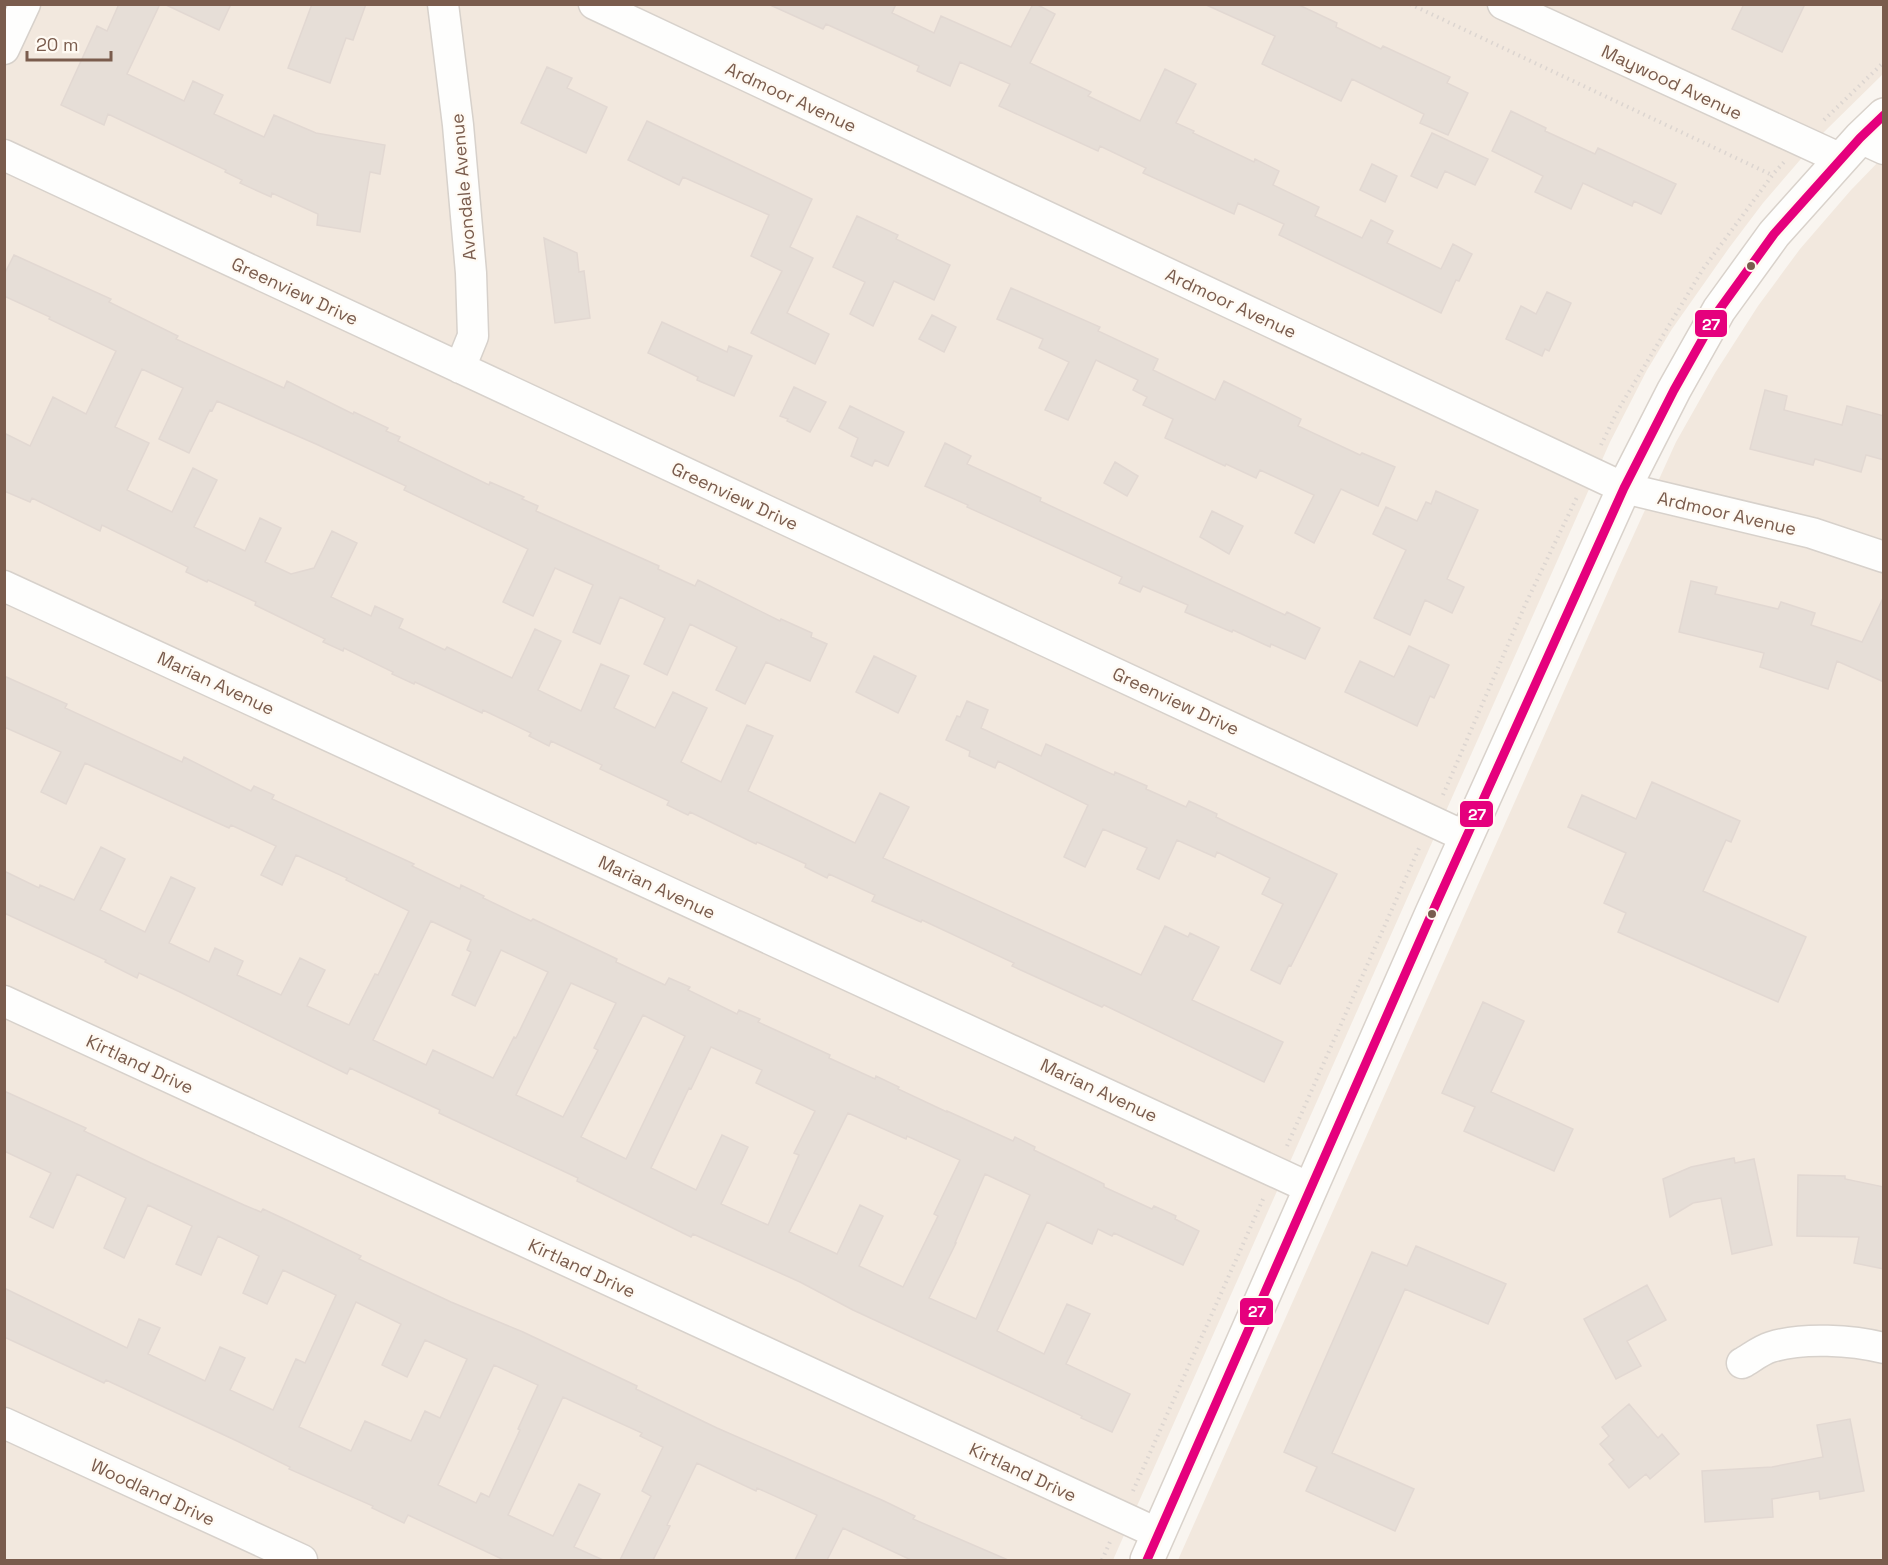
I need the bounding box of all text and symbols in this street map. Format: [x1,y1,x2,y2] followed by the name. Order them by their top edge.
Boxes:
[27,24,111,62] scale bar
[36,33,79,56] text: 20 m
[1598,39,1746,125] street label: Maywood Avenue
[722,57,860,137] street label: Ardmoor Avenue
[445,113,481,261] street label: Avondale Avenue
[228,252,362,330] street label: Greenview Drive
[1745,260,1757,272] unlabelled marker
[1162,263,1300,343] street label: Ardmoor Avenue
[1694,309,1728,338] line badge: 27
[1702,314,1720,335] text: 27
[668,457,802,535] street label: Greenview Drive
[1655,486,1799,540] street label: Ardmoor Avenue
[154,646,278,720] street label: Marian Avenue
[1109,662,1243,740] street label: Greenview Drive
[1459,800,1494,828] line badge: 27
[1468,804,1486,825] text: 27
[595,850,719,924] street label: Marian Avenue
[1426,908,1438,920] unlabelled marker
[83,1029,197,1099] street label: Kirtland Drive
[1037,1053,1161,1127] street label: Marian Avenue
[525,1233,639,1303] street label: Kirtland Drive
[1239,1297,1274,1326] line badge: 27
[1248,1301,1266,1322] text: 27
[966,1437,1080,1507] street label: Kirtland Drive
[87,1453,219,1531] street label: Woodland Drive

